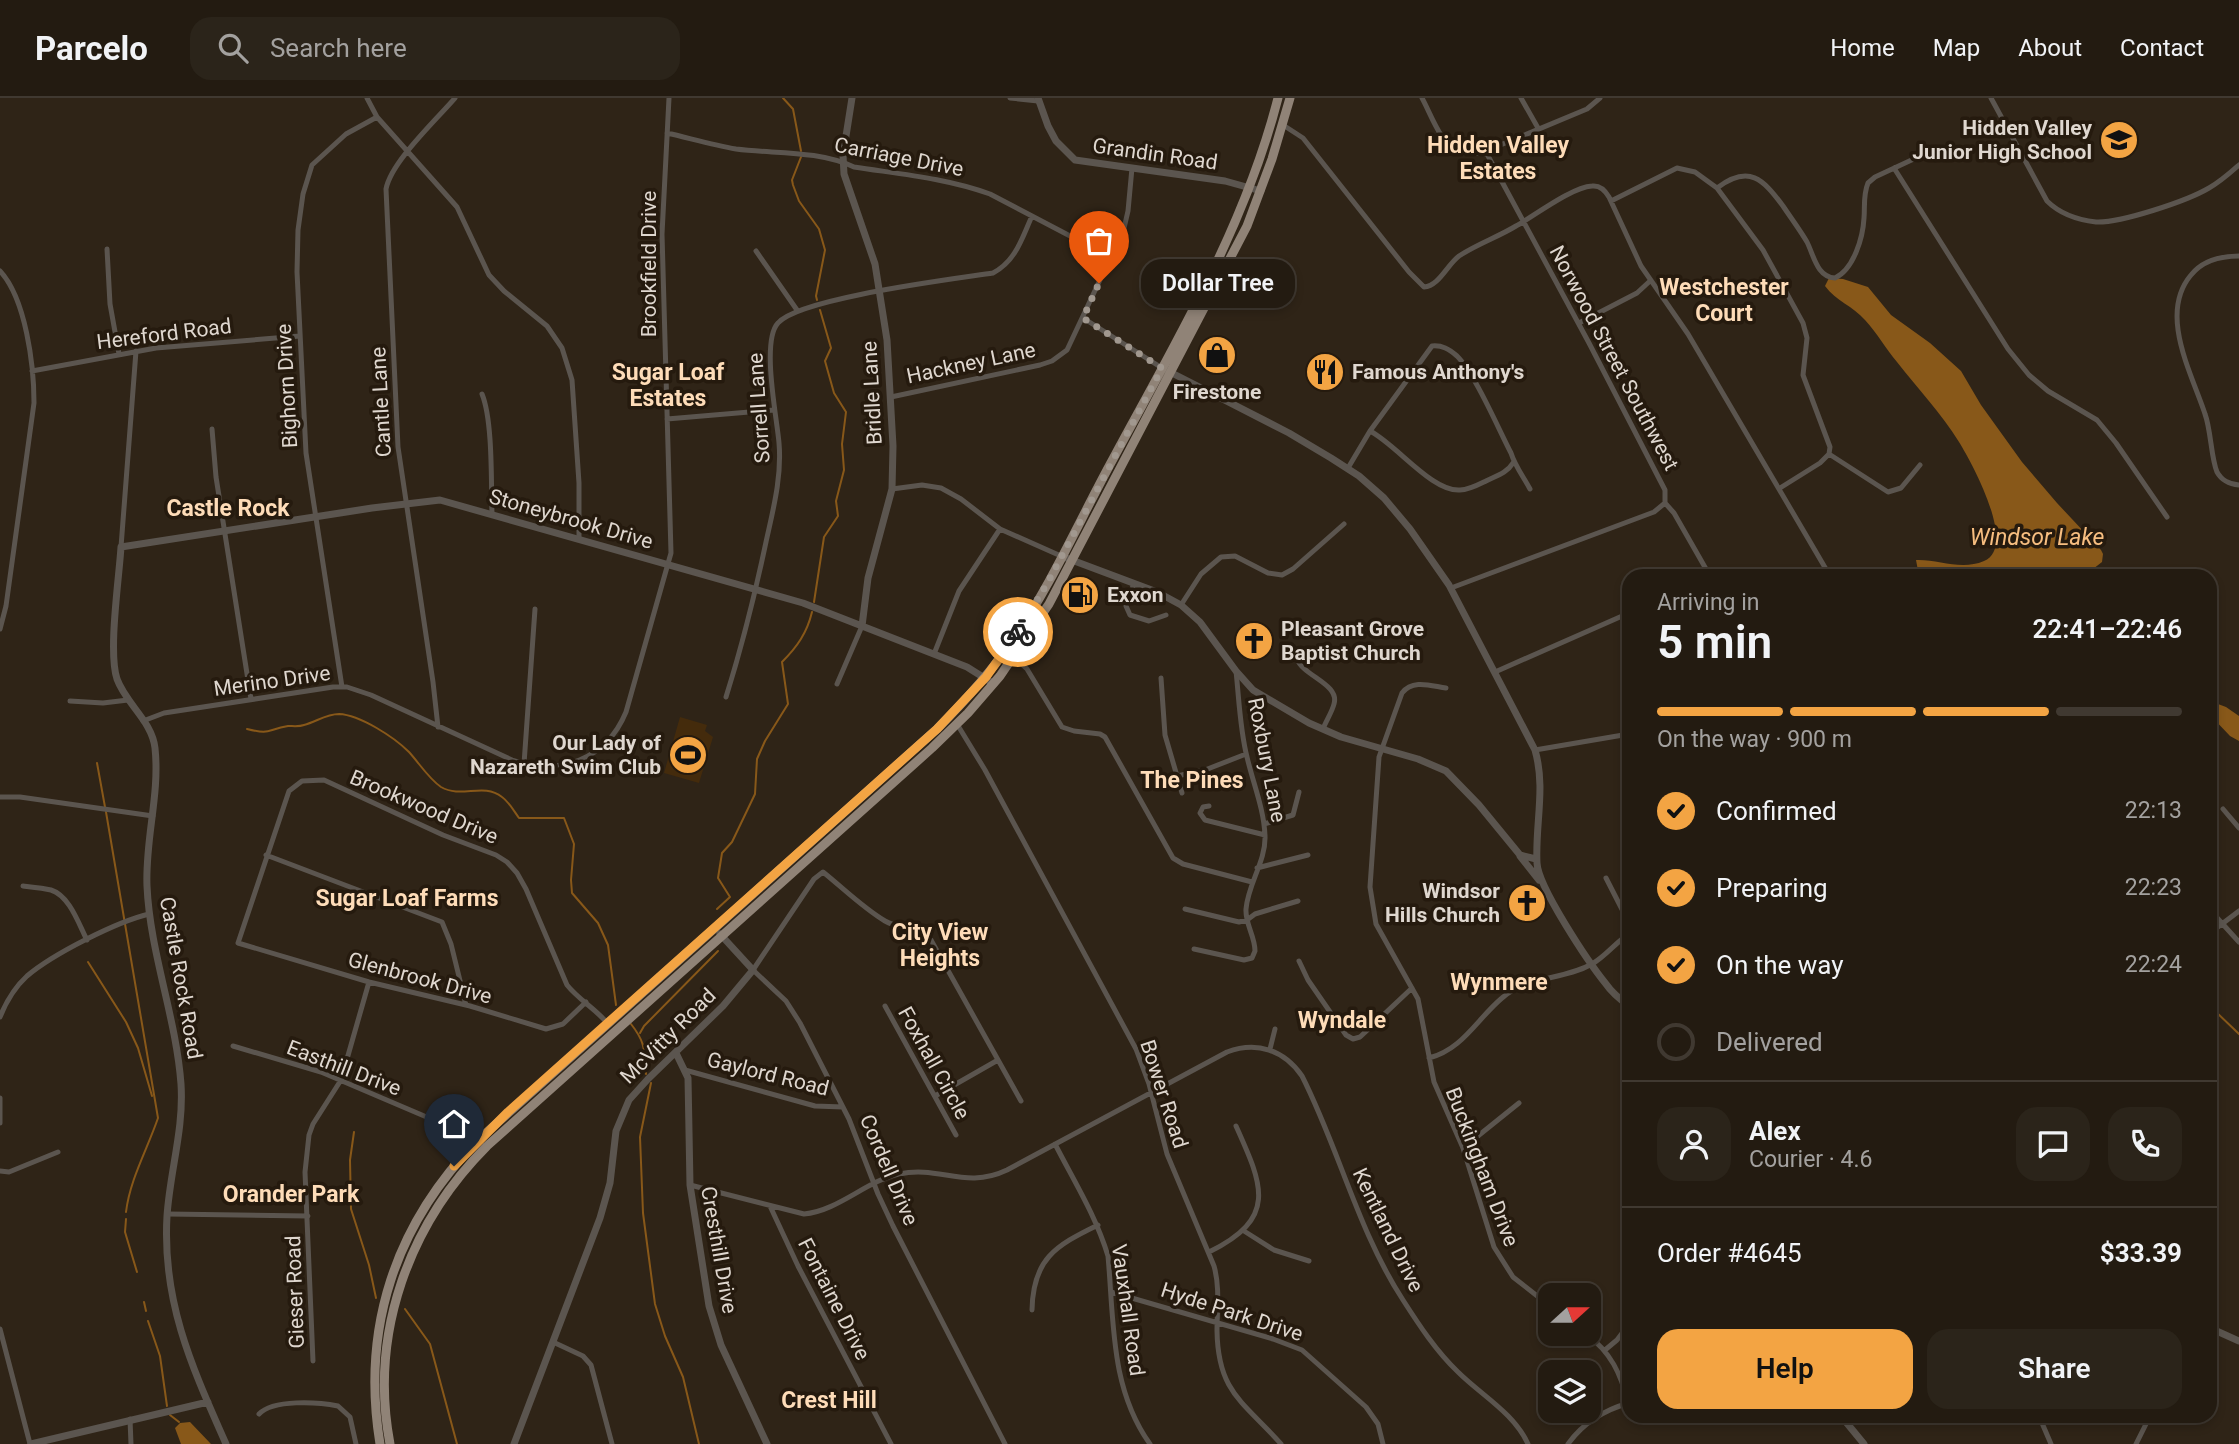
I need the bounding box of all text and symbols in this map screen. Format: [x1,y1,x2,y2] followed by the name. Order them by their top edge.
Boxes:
[190,17,680,80] search box
[35,29,148,68] text: Parcelo
[214,29,252,67] icon: search
[270,33,407,63] text: Search here
[1830,34,1895,62] text: Home
[1933,34,1980,62] text: Map
[2018,34,2082,62] text: About
[2120,34,2204,62] text: Contact
[1912,116,2092,164] place label: Hidden Valley Junior High School
[2098,119,2140,161] school or university icon: Hidden Valley Junior High School
[1427,132,1569,185] district label: Hidden Valley Estates
[832,133,966,181] street label: Carriage Drive
[1091,133,1219,175] street label: Grandin Road
[637,191,661,337] street label: Brookfield Drive
[1069,211,1129,283] pin
[1080,222,1118,260] icon: bag
[1545,242,1684,474] street label: Norwood Street Southwest
[1141,258,1295,308] callout: Dollar Tree
[1162,270,1274,297] text: Dollar Tree
[1659,274,1789,327] district label: Westchester Court
[95,314,233,354] street label: Hereford Road
[272,323,302,449] street label: Bighorn Drive
[1196,334,1238,376] shop icon: Firestone
[904,338,1038,388] street label: Hackney Lane
[857,340,887,446] street label: Bridle Lane
[366,346,396,458] street label: Cantle Lane
[1304,351,1346,393] restaurant icon: Famous Anthony's
[743,352,775,464] street label: Sorrell Lane
[612,359,725,412] district label: Sugar Loaf Estates
[1352,360,1524,384] place label: Famous Anthony's
[1173,380,1261,404] place label: Firestone
[486,484,656,554] street label: Stoneybrook Drive
[166,495,290,522] district label: Castle Rock
[1970,524,2104,551] water label: Windsor Lake
[1059,574,1101,616] fuel station icon: Exxon
[1107,583,1163,607] place label: Exxon
[1657,589,1760,616] text: Arriving in
[983,597,1053,667] courier
[999,613,1037,651] icon: bike
[2032,614,2182,644] text: 22:41–22:46
[1657,615,1772,669] text: 5 min
[1281,617,1424,665] place label: Pleasant Grove Baptist Church
[1233,620,1275,662] church icon: Pleasant Grove Baptist Church
[212,661,332,701] street label: Merino Drive
[1243,696,1291,824] street label: Roxbury Lane
[1657,726,1852,753] text: On the way · 900 m
[470,731,661,779] place label: Our Lady of Nazareth Swim Club
[667,734,709,776] sports icon: Our Lady of Nazareth Swim Club
[346,765,502,849] street label: Brookwood Drive
[1140,767,1244,794] district label: The Pines
[1657,792,1695,830] icon: check
[1716,796,1837,826] text: Confirmed
[2125,797,2182,824] text: 22:13
[1657,869,1695,907] icon: check
[1716,873,1828,903] text: Preparing
[2125,874,2182,901] text: 22:23
[1385,879,1500,927] place label: Windsor Hills Church
[1506,882,1548,924] church icon: Windsor Hills Church
[315,885,499,912] district label: Sugar Loaf Farms
[155,895,207,1061] street label: Castle Rock Road
[892,919,988,972] district label: City View Heights
[1657,946,1695,984] icon: check
[345,947,495,1009] street label: Glenbrook Drive
[1716,950,1844,980] text: On the way
[2125,951,2182,978] text: 22:24
[1450,969,1548,996] district label: Wynmere
[615,983,721,1089] street label: McVitty Road
[893,1003,975,1123] street label: Foxhall Circle
[1298,1007,1386,1034] district label: Wyndale
[1716,1027,1823,1057] text: Delivered
[284,1035,404,1101] street label: Easthill Drive
[1135,1037,1193,1151] street label: Bower Road
[705,1047,831,1101] street label: Gaylord Road
[1441,1084,1523,1250] street label: Buckingham Drive
[424,1094,484,1166] pin
[435,1105,473,1143] icon: home
[1657,1107,1731,1181] button: person
[2016,1107,2090,1181] button: chat
[2108,1107,2182,1181] button: phone
[855,1111,923,1229] street label: Cordell Drive
[1749,1116,1801,1146] text: Alex
[1749,1146,1872,1173] text: Courier · 4.6
[1348,1164,1428,1296] street label: Kentland Drive
[223,1181,360,1208] district label: Orander Park
[696,1185,742,1315] street label: Cresthill Drive
[793,1234,875,1364] street label: Fontaine Drive
[281,1235,309,1349] street label: Gieser Road
[1657,1238,1802,1268] text: Order #4645
[2100,1238,2182,1268] text: $33.39
[1107,1243,1149,1377] street label: Vauxhall Road
[1158,1278,1306,1346] street label: Hyde Park Drive
[1538,1283,1601,1346] north arrow
[1538,1283,1601,1423] map controls
[1657,1329,1913,1409] button: Help
[1927,1329,2182,1409] button: Share
[1538,1360,1601,1423] button: layers
[781,1387,877,1414] district label: Crest Hill

